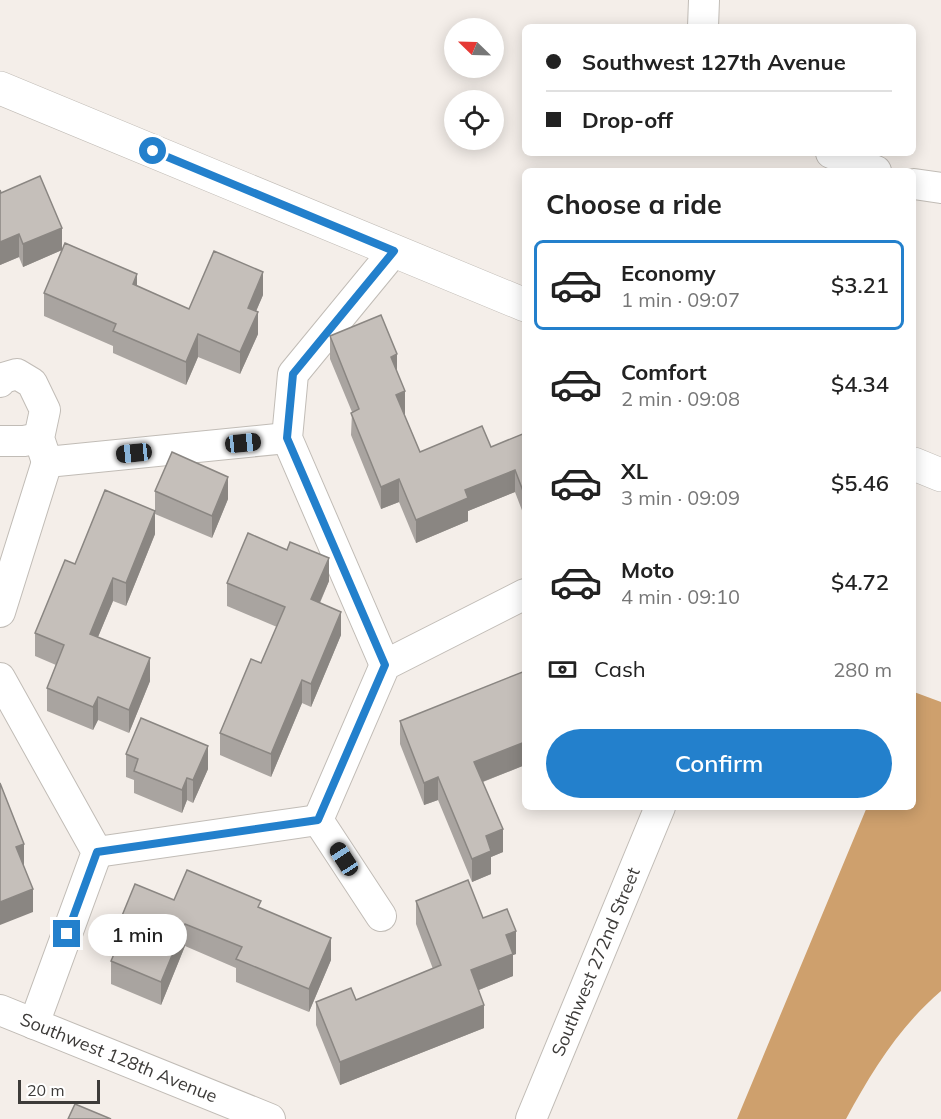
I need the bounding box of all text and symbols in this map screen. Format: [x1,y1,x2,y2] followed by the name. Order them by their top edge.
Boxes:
[444,18,504,78] north arrow
[444,18,504,150] map controls
[582,48,846,76] text: Southwest 127th Avenue
[444,90,504,150] button: locate
[582,106,673,134] text: Drop-off
[139,137,166,164] route start
[546,187,722,221] text: Choose a ride
[549,258,603,312] icon: car
[621,259,716,287] text: Economy
[831,271,889,299] text: $3.21
[621,287,740,312] text: 1 min · 09:07
[549,357,603,411] icon: car
[621,358,707,386] text: Comfort
[831,370,889,398] text: $4.34
[621,386,740,411] text: 2 min · 09:08
[224,432,262,454] car
[115,442,153,464] car
[549,456,603,510] icon: car
[621,457,648,485] text: XL
[831,469,889,497] text: $5.46
[621,485,740,510] text: 3 min · 09:09
[549,555,603,609] icon: car
[621,556,674,584] text: Moto
[831,568,889,596] text: $4.72
[621,584,740,609] text: 4 min · 09:10
[546,653,579,686] icon: cash
[594,655,646,683] text: Cash
[833,657,892,682] text: 280 m
[546,729,892,798] button: Confirm
[327,839,361,879] car
[546,864,645,1060] street label: Southwest 272nd Street
[88,913,187,955] callout: 1 min
[53,920,80,947] route end
[112,922,163,947] text: 1 min
[17,1007,221,1108] street label: Southwest 128th Avenue
[18,1077,100,1104] scale bar
[27,1080,64,1100] text: 20 m

